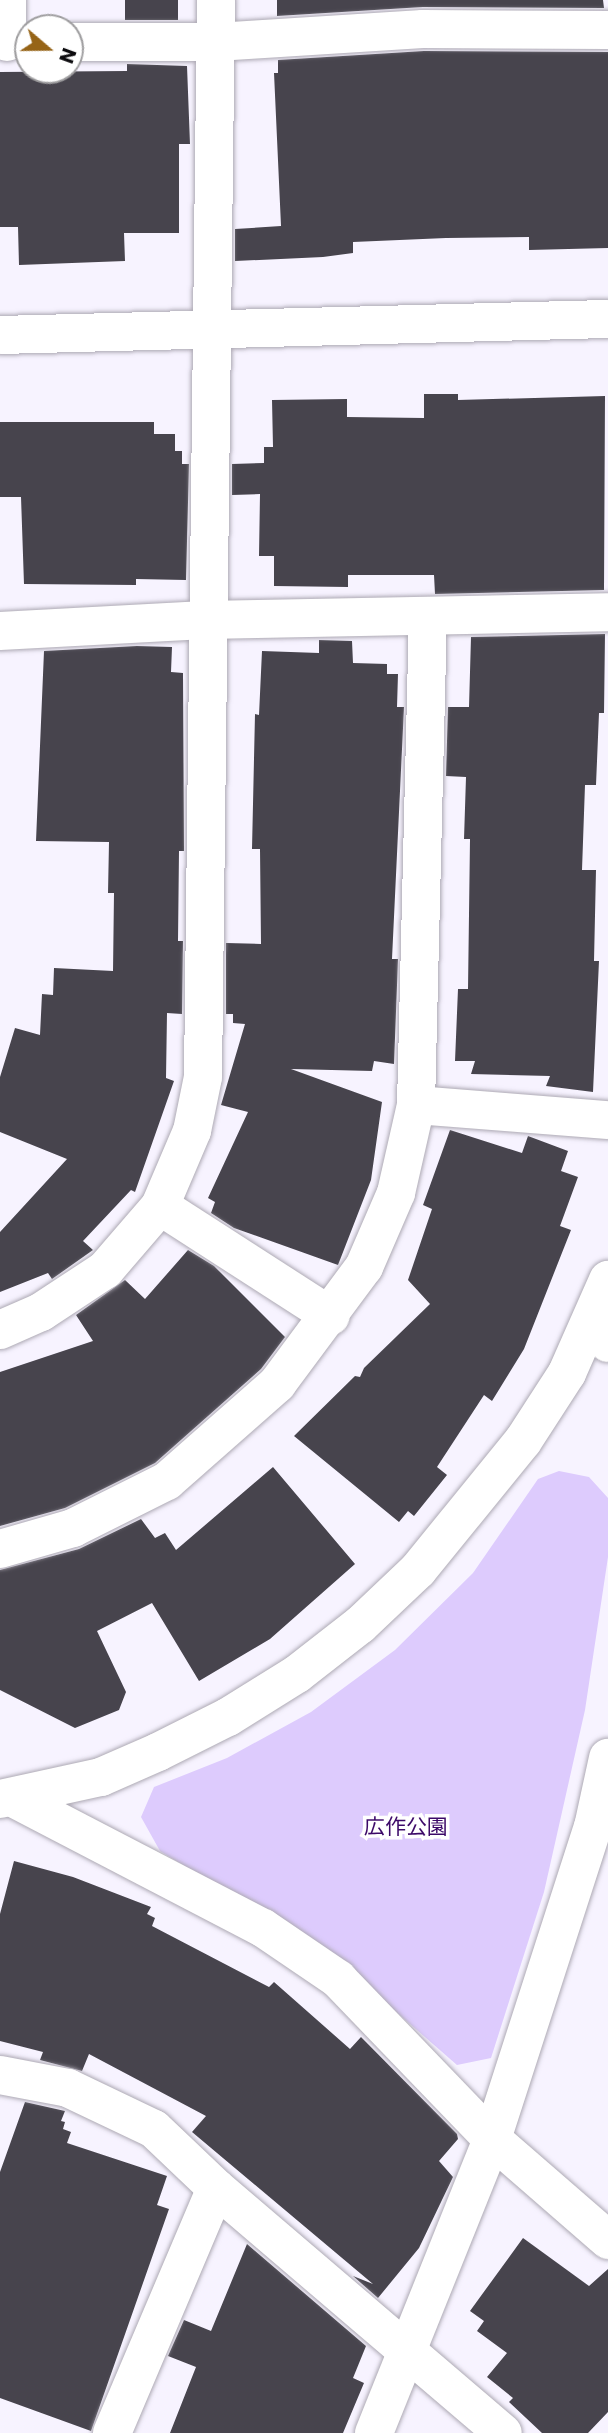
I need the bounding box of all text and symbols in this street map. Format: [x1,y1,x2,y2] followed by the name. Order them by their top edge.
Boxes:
[14,14,84,84] north arrow
[52,44,82,67] text: N
[364,1814,448,1840] park label: 広作公園

